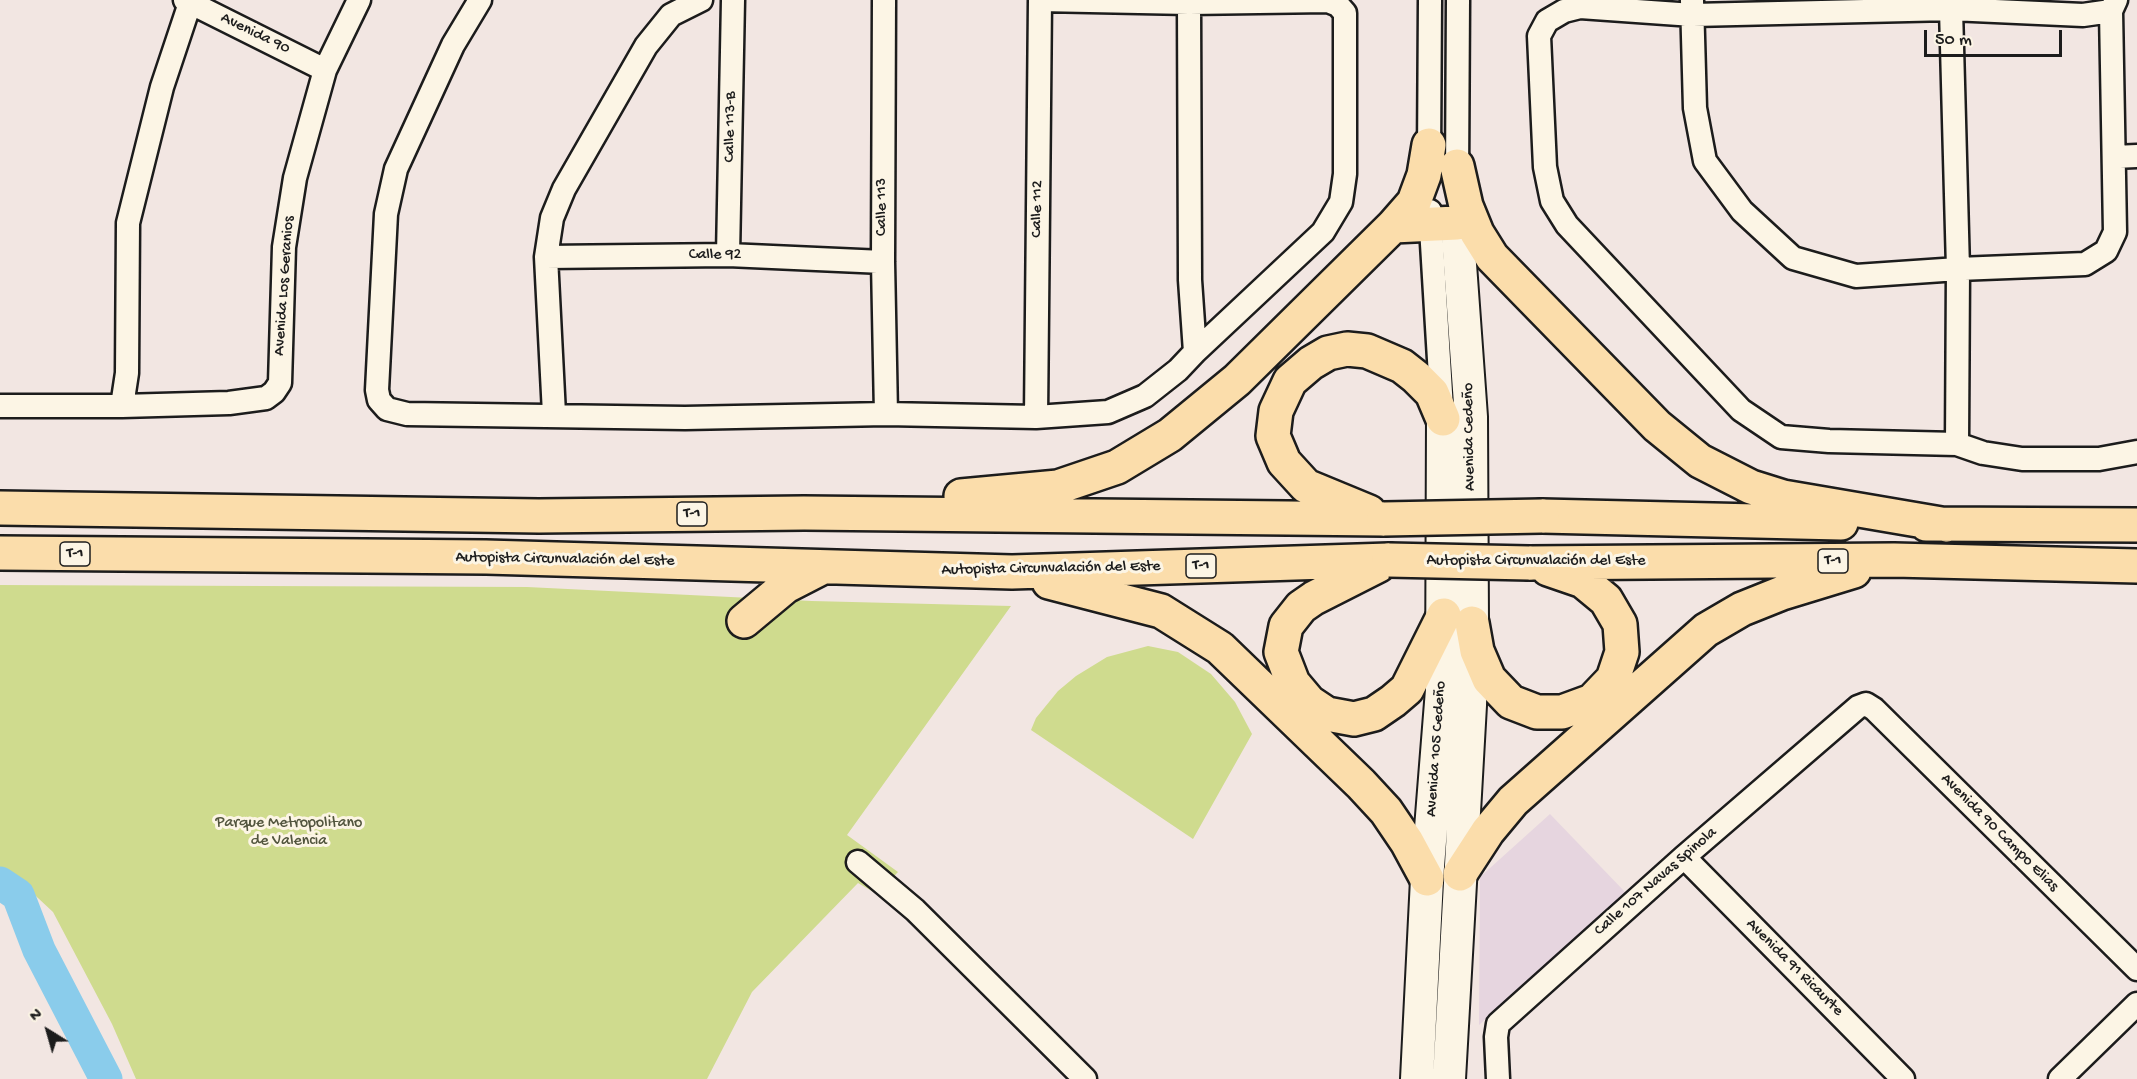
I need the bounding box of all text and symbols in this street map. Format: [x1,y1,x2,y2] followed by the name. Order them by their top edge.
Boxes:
[217,9,293,59] street label: Avenida 90
[1927,18,2065,56] scale bar
[1935,30,1972,51] text: 50 m
[721,91,741,163] street label: Calle 113-B
[873,178,893,236] street label: Calle 113
[1028,180,1048,238] street label: Calle 112
[271,216,299,356] street label: Avenida Los Geranios
[689,246,741,266] street label: Calle 92
[1459,383,1481,491] street label: Avenida Cedeño
[677,502,707,526] road number: T-1
[60,542,90,566] road number: T-1
[455,548,675,572] street label: Autopista Circunvalación del Este
[1818,549,1848,573] road number: T-1
[1426,552,1646,572] street label: Autopista Circunvalación del Este
[1186,554,1216,578] road number: T-1
[941,557,1161,581] street label: Autopista Circunvalación del Este
[1423,680,1451,818] street label: Avenida 105 Cedeño
[1936,770,2062,896] street label: Avenida 90 Campo Elias
[216,814,362,852] park label: Parque Metropolitano de Valencia
[1591,823,1721,941] street label: Calle 107 Navas Spinola
[1741,915,1847,1021] street label: Avenida 91 Ricaurte
[18,1001,78,1061] north arrow
[27,1005,47,1027] text: N

